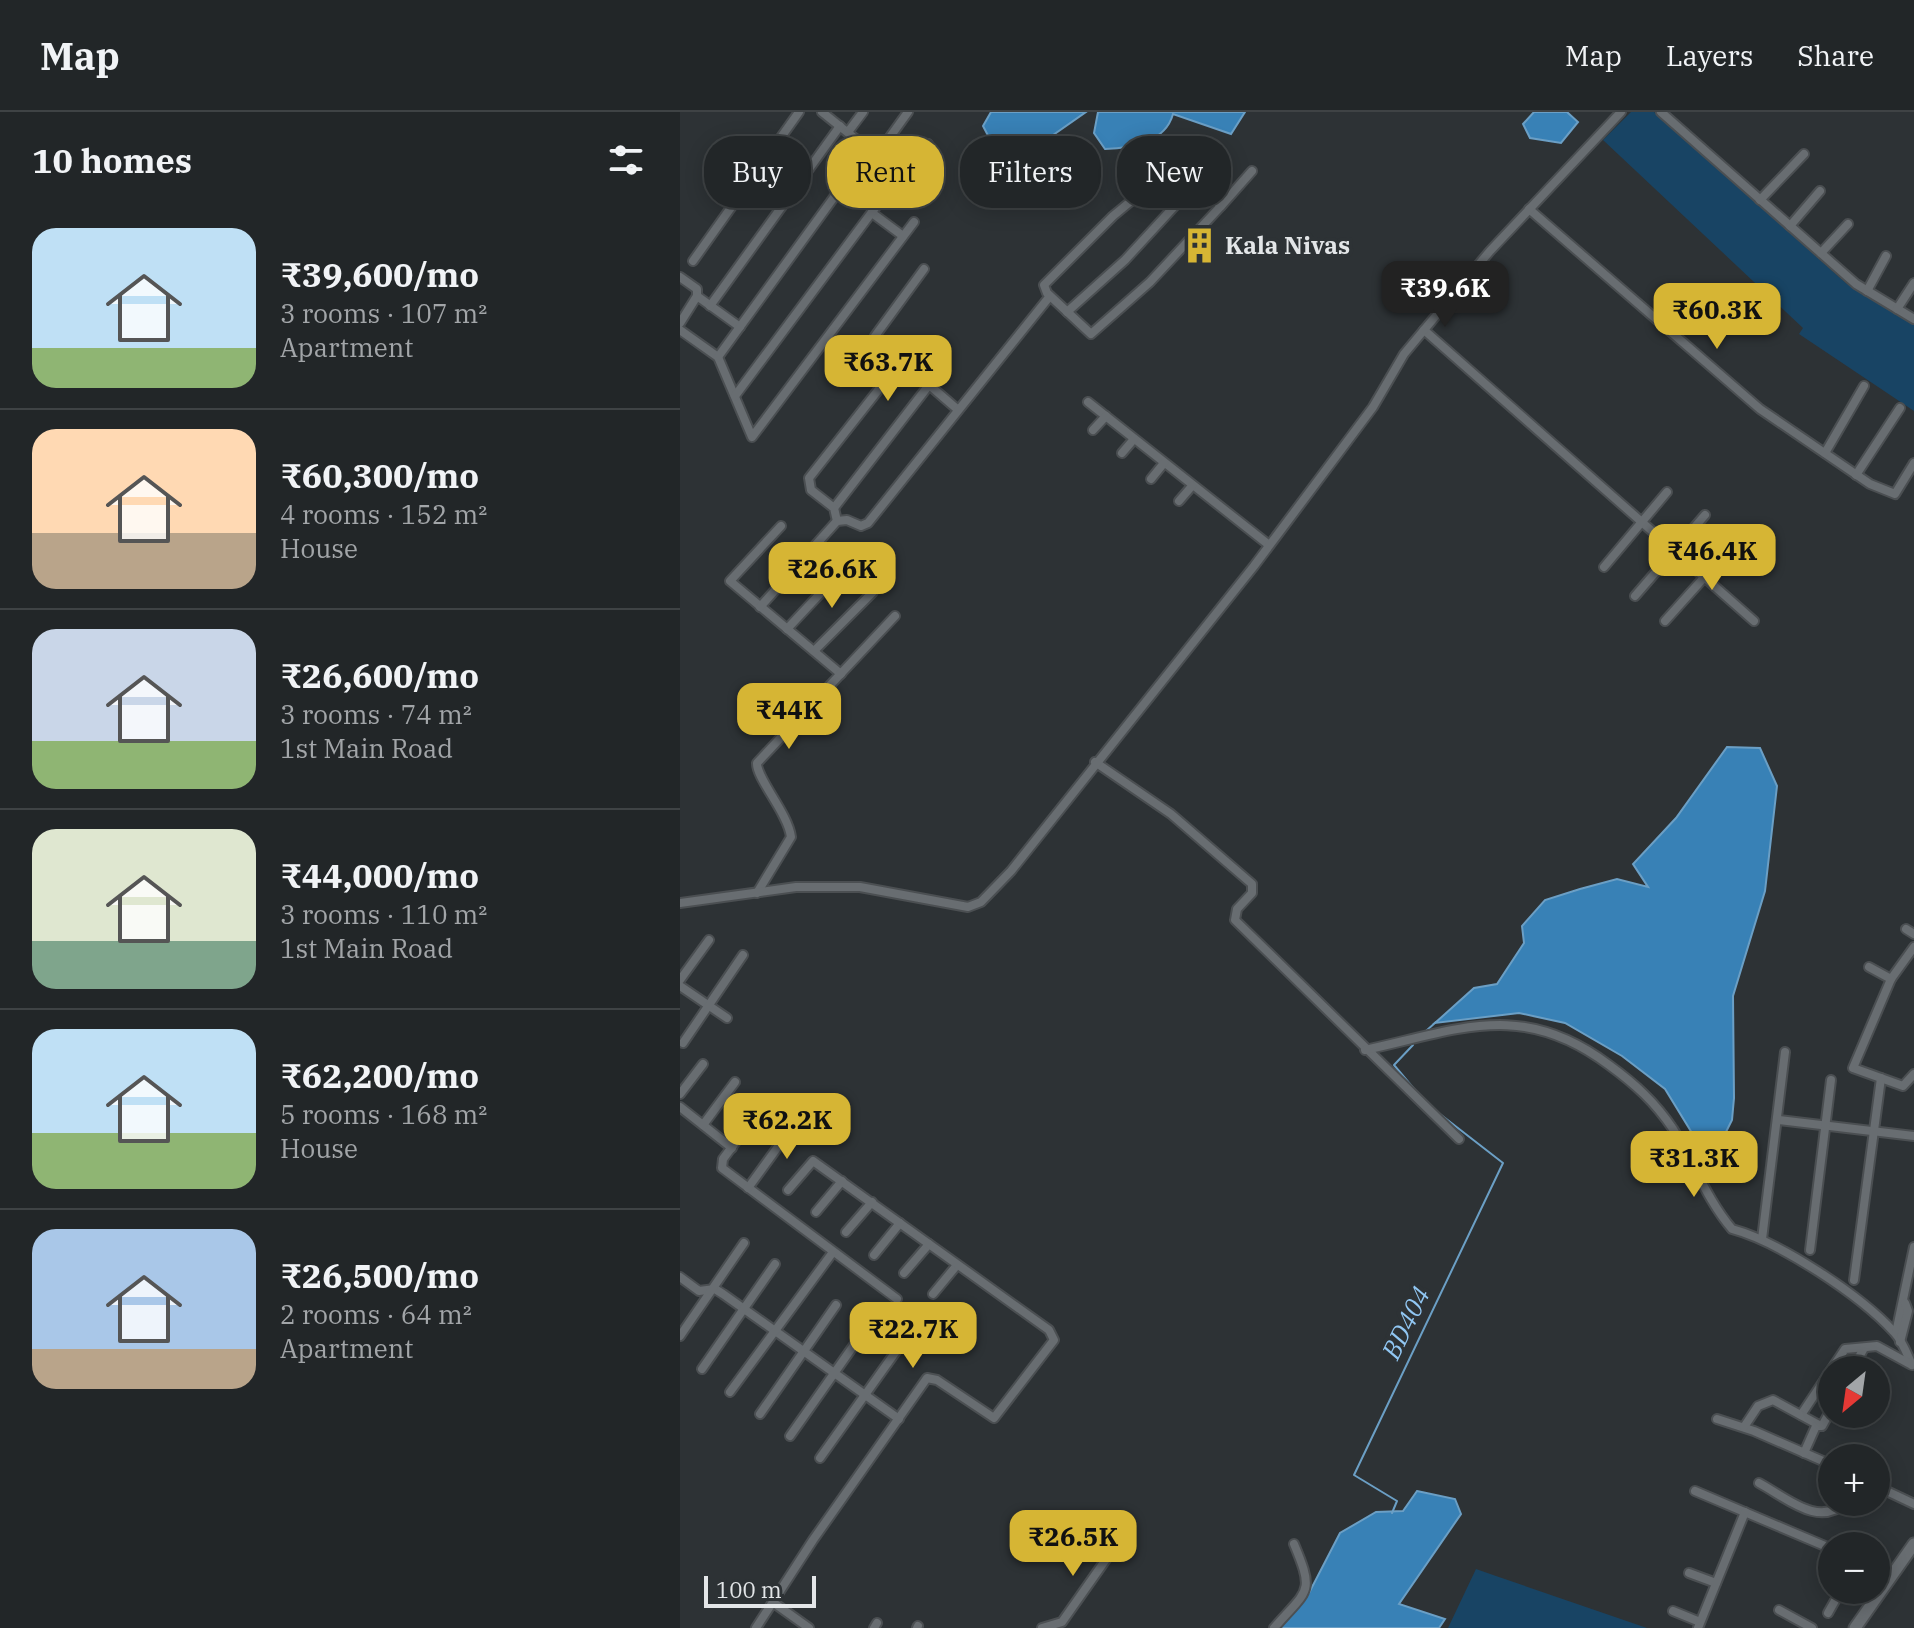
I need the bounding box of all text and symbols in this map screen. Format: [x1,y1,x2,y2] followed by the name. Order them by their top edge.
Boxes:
[40,31,120,80] text: Map
[1565,37,1622,74] text: Map
[1666,37,1753,74] text: Layers
[1797,37,1874,74] text: Share
[704,136,811,208] chip: Buy
[827,136,944,208] chip: Rent
[960,136,1101,208] chip: Filters
[1117,136,1231,208] chip: New
[32,138,192,182] text: 10 homes
[604,138,648,182] icon: filters
[1180,227,1218,265] building icon: Kala Nivas
[1225,229,1350,261] place label: Kala Nivas
[280,252,479,296] text: ₹39,600/mo
[96,260,192,356] icon: home
[1380,261,1510,329] pin: ₹39.6K
[1400,270,1490,304] text: ₹39.6K
[1652,283,1782,351] pin: ₹60.3K
[1672,292,1762,326] text: ₹60.3K
[280,296,487,330] text: 3 rooms · 107 m²
[280,330,413,364] text: Apartment
[823,335,953,403] pin: ₹63.7K
[843,344,933,378] text: ₹63.7K
[280,453,479,497] text: ₹60,300/mo
[96,461,192,557] icon: home
[280,497,487,531] text: 4 rooms · 152 m²
[1647,524,1777,592] pin: ₹46.4K
[280,531,358,565] text: House
[1667,533,1757,567] text: ₹46.4K
[767,542,897,610] pin: ₹26.6K
[787,551,877,585] text: ₹26.6K
[280,653,479,697] text: ₹26,600/mo
[96,661,192,757] icon: home
[742,683,836,751] pin: ₹44K
[755,692,823,726] text: ₹44K
[280,697,472,731] text: 3 rooms · 74 m²
[280,731,453,765] text: 1st Main Road
[280,853,479,897] text: ₹44,000/mo
[96,861,192,957] icon: home
[280,897,487,931] text: 3 rooms · 110 m²
[280,931,453,965] text: 1st Main Road
[280,1053,479,1097] text: ₹62,200/mo
[96,1061,192,1157] icon: home
[722,1093,852,1161] pin: ₹62.2K
[280,1097,487,1131] text: 5 rooms · 168 m²
[742,1102,832,1136] text: ₹62.2K
[280,1131,358,1165] text: House
[1629,1131,1759,1199] pin: ₹31.3K
[1649,1140,1739,1174] text: ₹31.3K
[280,1253,479,1297] text: ₹26,500/mo
[96,1261,192,1357] icon: home
[1373,1281,1437,1365] water label: BD404
[280,1297,472,1331] text: 2 rooms · 64 m²
[848,1302,978,1370] pin: ₹22.7K
[868,1311,958,1345] text: ₹22.7K
[280,1331,413,1365] text: Apartment
[1818,1356,1890,1428] north arrow
[1818,1356,1890,1604] map controls
[1818,1444,1890,1516] button: +
[1008,1510,1138,1578] pin: ₹26.5K
[1028,1519,1118,1553] text: ₹26.5K
[1818,1532,1890,1604] button: −
[704,1572,816,1608] scale bar
[716,1575,782,1604] text: 100 m

